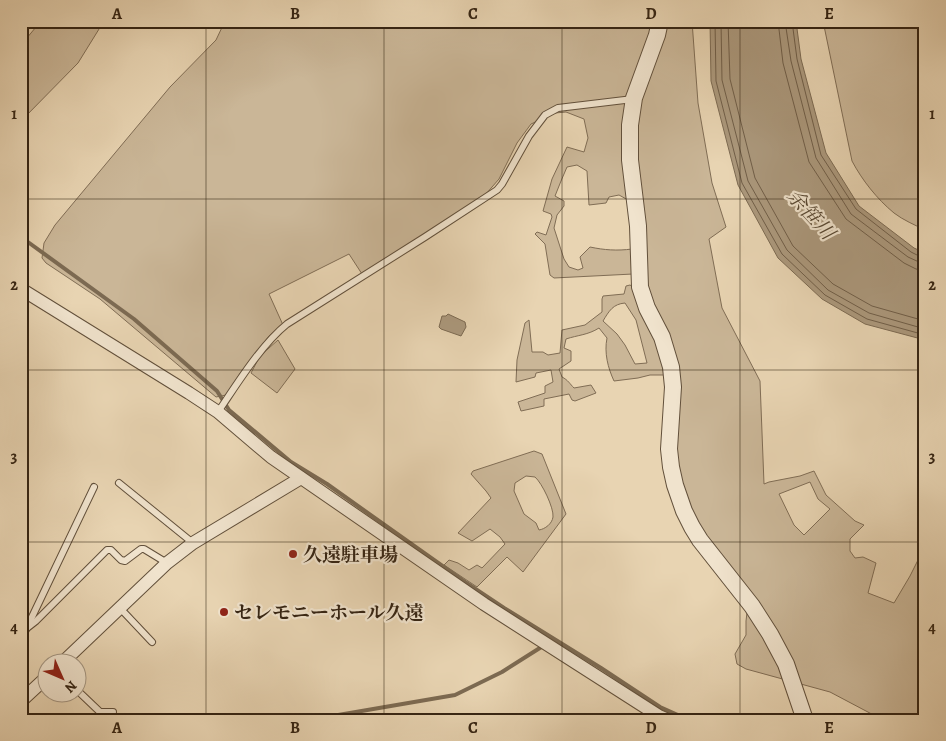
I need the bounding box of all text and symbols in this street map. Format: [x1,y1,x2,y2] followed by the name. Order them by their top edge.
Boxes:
[111,3,123,25] text: A
[290,3,300,25] text: B
[468,3,478,25] text: C
[645,3,657,25] text: D
[824,3,834,25] text: E
[11,103,17,125] text: 1
[929,103,935,125] text: 1
[781,183,842,247] water label: 余笹川
[10,274,18,296] text: 2
[928,274,936,296] text: 2
[11,446,18,468] text: 3
[929,446,936,468] text: 3
[303,542,398,568] place label: 久遠駐車場
[287,548,299,560] marker: 久遠駐車場
[234,600,424,626] place label: セレモニーホール久遠
[218,606,230,618] marker: セレモニーホール久遠
[10,617,18,639] text: 4
[928,617,936,639] text: 4
[38,654,88,704] north arrow
[61,677,81,697] text: N
[111,717,123,739] text: A
[290,717,300,739] text: B
[468,717,478,739] text: C
[645,717,657,739] text: D
[824,717,834,739] text: E

